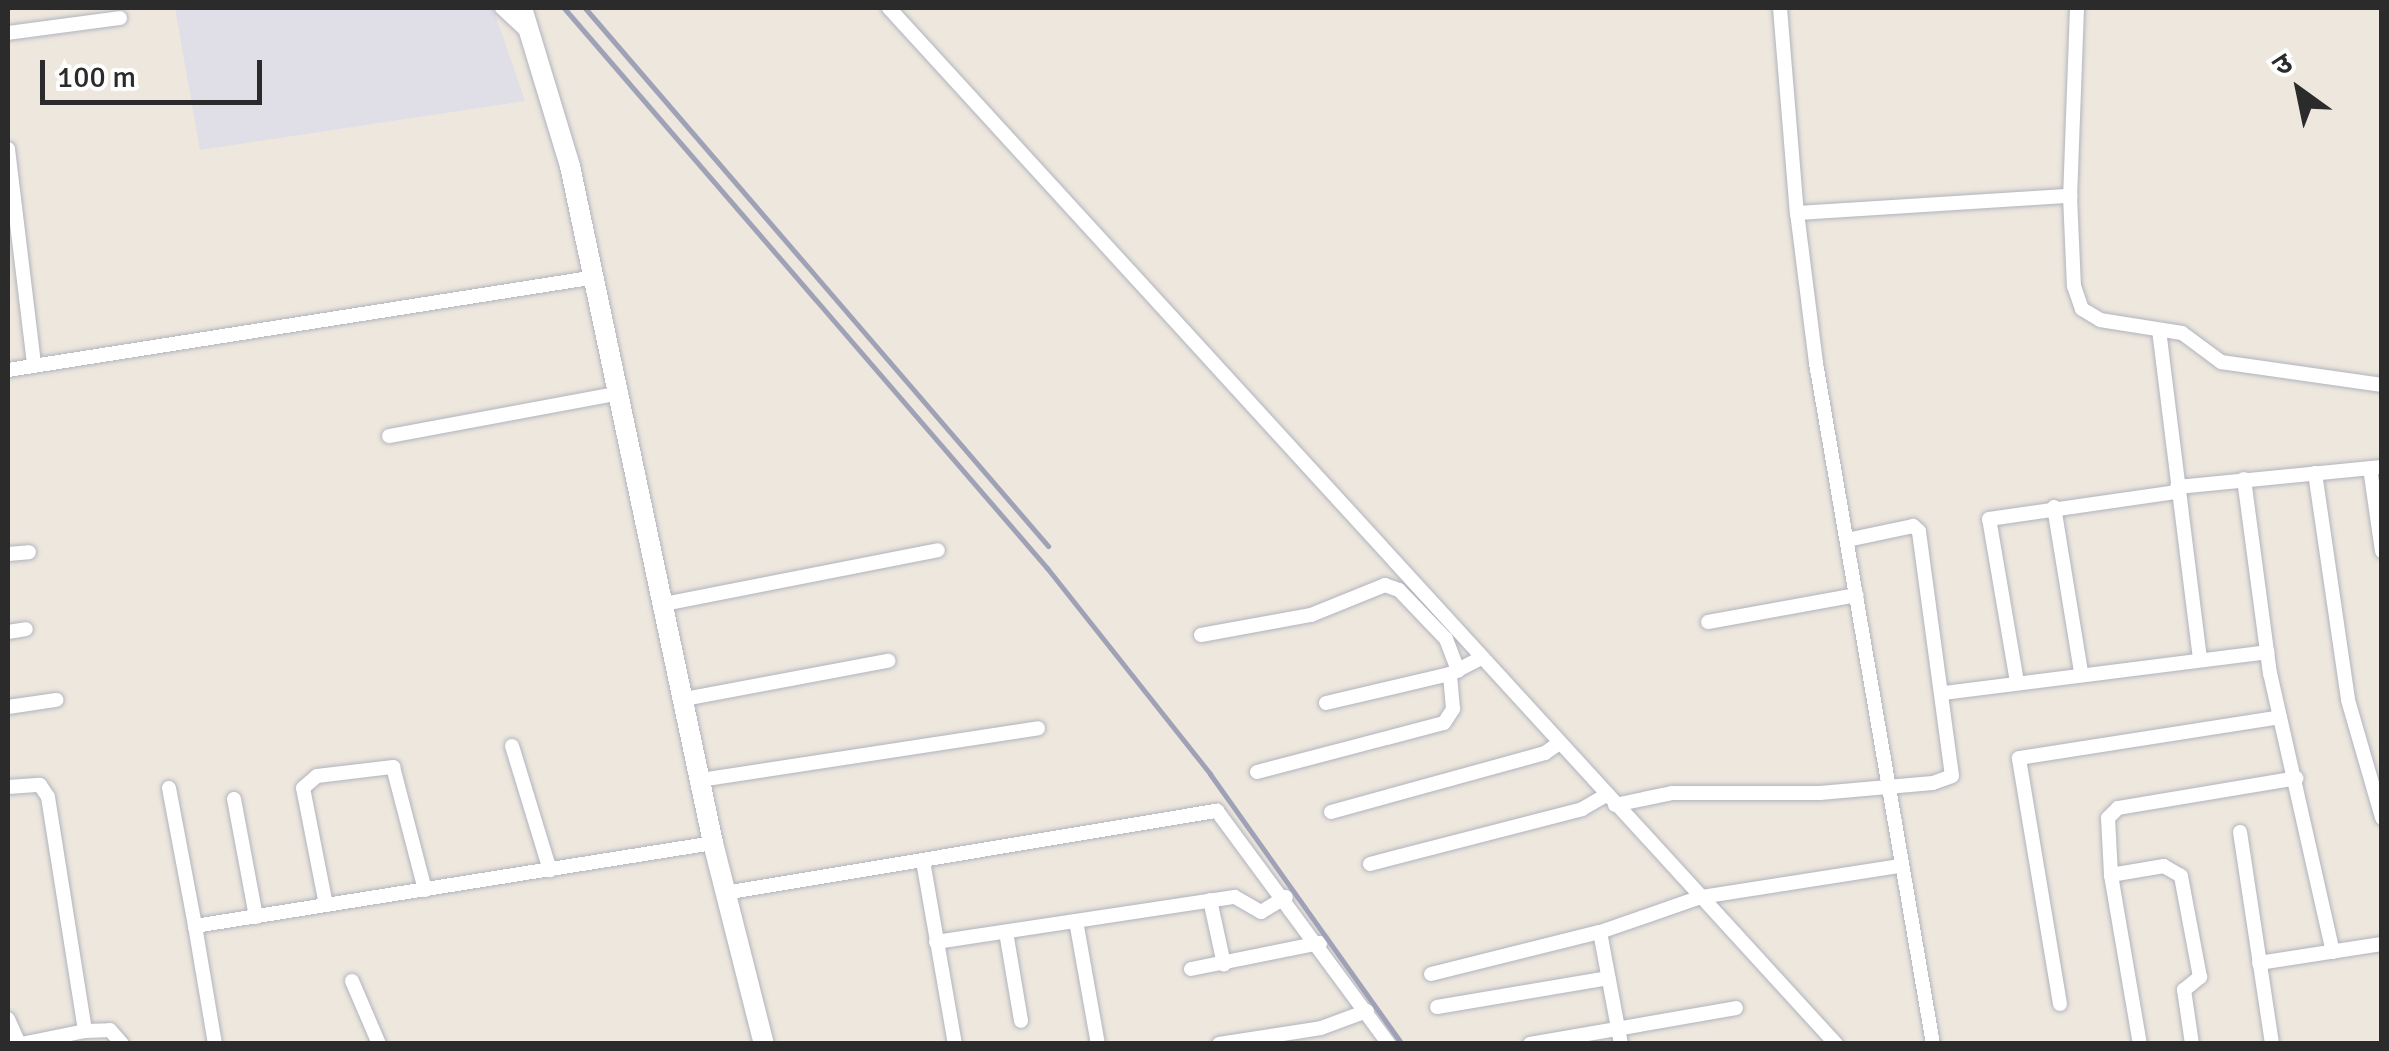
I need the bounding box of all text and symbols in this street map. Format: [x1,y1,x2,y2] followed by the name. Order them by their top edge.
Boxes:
[45,40,268,102] scale bar
[2249,40,2349,140] north arrow
[2267,46,2299,84] text: उ
[57,59,136,96] text: 100 m

